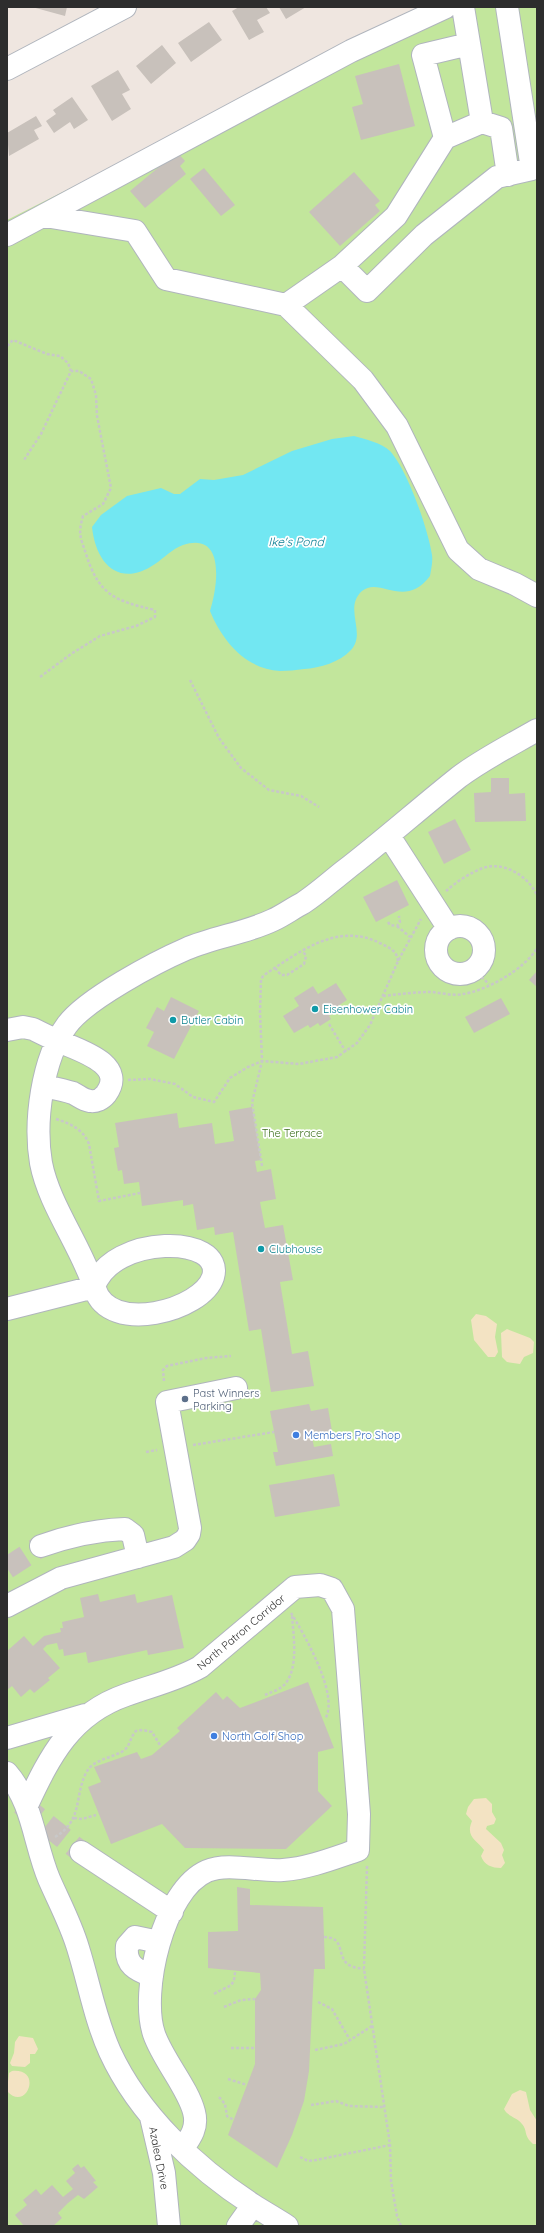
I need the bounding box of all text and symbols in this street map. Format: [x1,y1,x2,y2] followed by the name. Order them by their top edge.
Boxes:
[268,534,326,549] water label: Ike's Pond
[323,1002,413,1016] place label: Eisenhower Cabin
[310,1004,320,1014] marker: Eisenhower Cabin
[181,1013,243,1027] place label: Butler Cabin
[168,1015,178,1025] marker: Butler Cabin
[262,1126,322,1140] park label: The Terrace
[269,1242,322,1256] place label: Clubhouse
[256,1244,266,1254] marker: Clubhouse
[193,1386,259,1413] place label: Past Winners Parking
[180,1394,190,1404] marker: Past Winners Parking
[304,1428,401,1442] place label: Members Pro Shop
[291,1430,301,1440] marker: Members Pro Shop
[194,1590,289,1673] street label: North Patron Corridor
[222,1729,304,1743] place label: North Golf Shop
[209,1731,219,1741] marker: North Golf Shop
[146,2125,172,2191] street label: Azalea Drive

